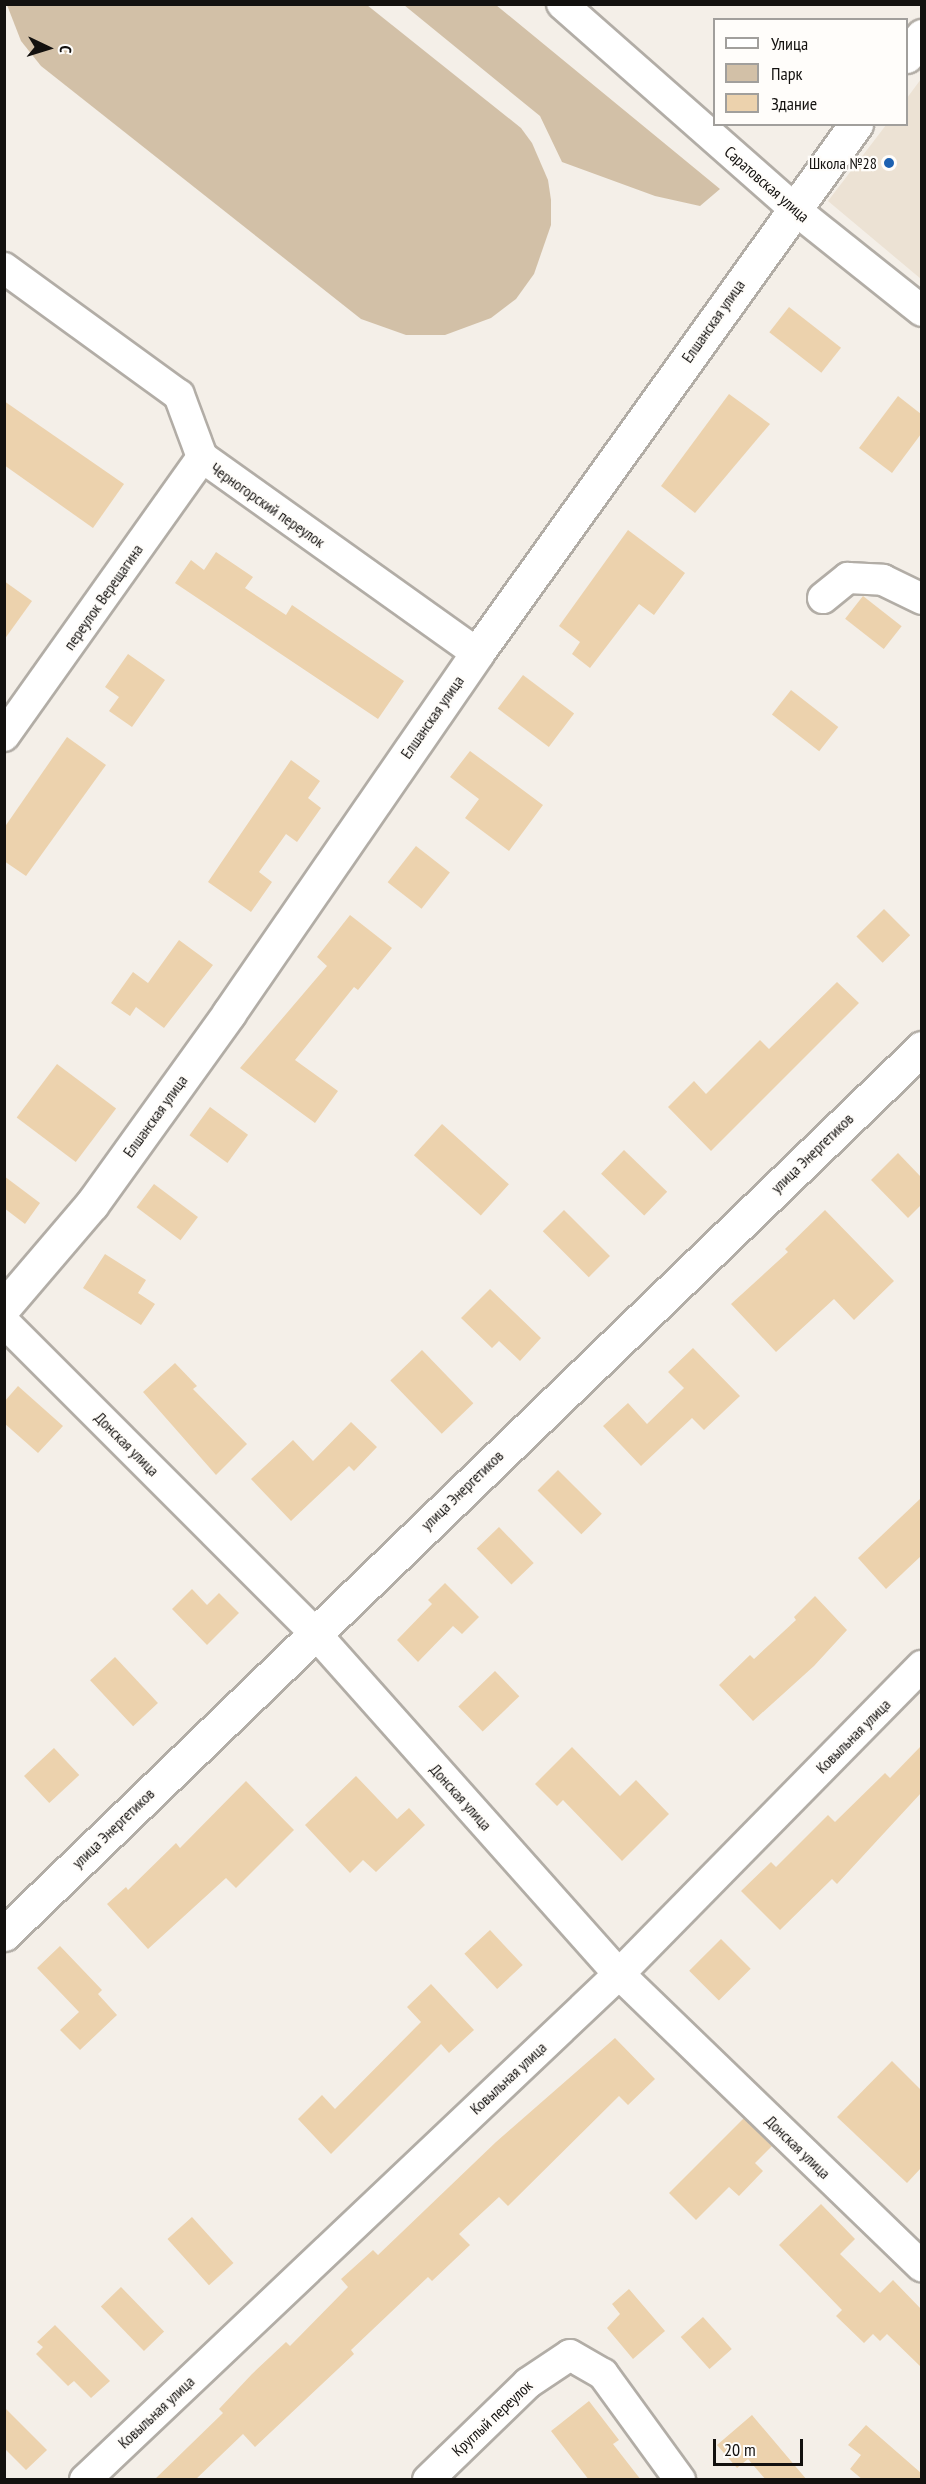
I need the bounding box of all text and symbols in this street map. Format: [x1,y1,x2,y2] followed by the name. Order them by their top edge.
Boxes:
[18,18,78,78] north arrow
[713,18,908,126] legend
[771,32,808,55] text: Улица
[56,45,76,54] text: С
[771,62,802,85] text: Парк
[771,92,817,115] text: Здание
[721,142,813,226] street label: Саратовская улица
[809,153,877,173] place label: Школа №28
[882,156,896,170] marker: Школа №28
[677,276,749,366] street label: Елшанская улица
[207,458,329,552] street label: Черногорский переулок
[59,540,147,654] street label: переулок Верещагина
[396,672,468,762] street label: Елшанская улица
[119,1071,191,1161] street label: Елшанская улица
[767,1109,857,1197] street label: улица Энергетиков
[91,1408,163,1480] street label: Донская улица
[417,1446,507,1534] street label: улица Энергетиков
[812,1695,894,1777] street label: Ковыльная улица
[426,1760,496,1834] street label: Донская улица
[68,1784,158,1872] street label: улица Энергетиков
[466,2038,550,2118] street label: Ковыльная улица
[761,2111,835,2183] street label: Донская улица
[114,2372,198,2452] street label: Ковыльная улица
[448,2376,536,2460] street label: Круглый переулок
[716,2427,806,2465] scale bar
[724,2438,756,2461] text: 20 m

